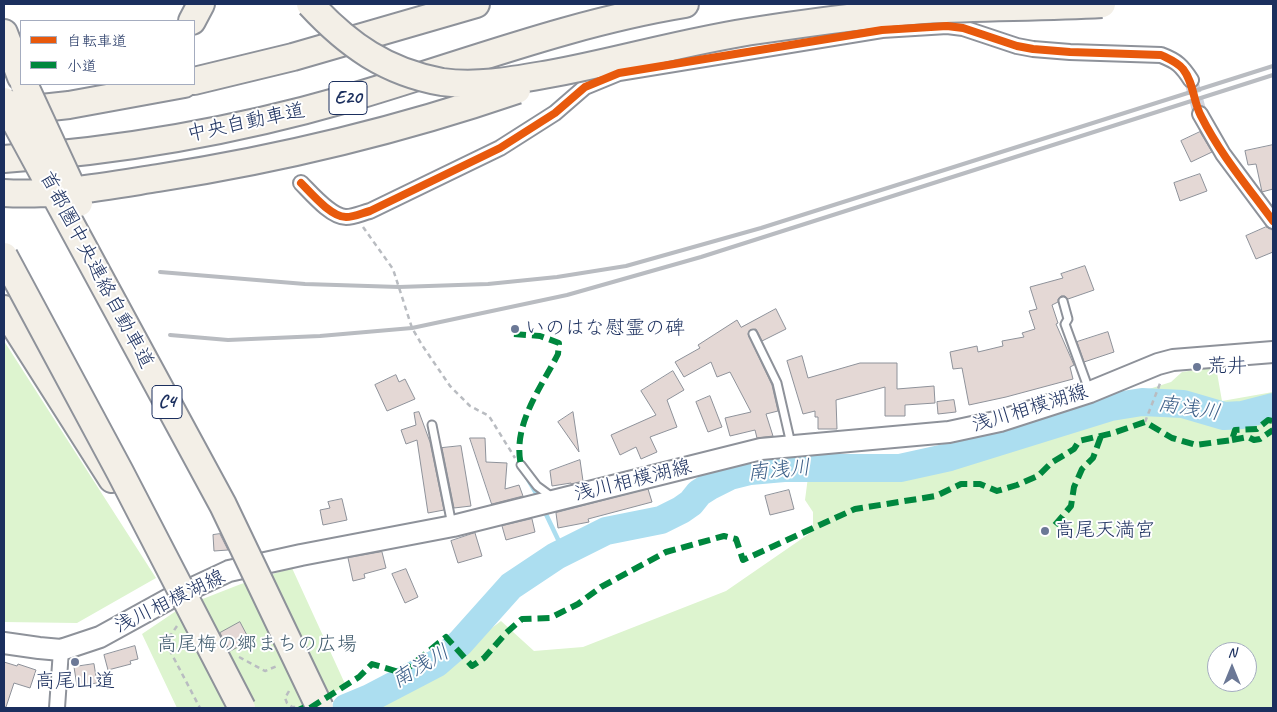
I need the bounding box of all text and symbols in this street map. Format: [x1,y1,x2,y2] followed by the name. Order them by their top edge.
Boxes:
[20,20,195,85] legend
[67,32,127,51] text: 自転車道
[67,57,97,76] text: 小道
[329,82,367,115] road number: E20
[185,99,307,147] street label: 中央自動車道
[34,167,158,373] street label: 首都圏中央連絡自動車道
[525,317,685,341] place label: いのはな慰霊の碑
[509,323,521,335] marker: いのはな慰霊の碑
[1207,355,1247,379] place label: 荒井
[1191,361,1203,373] marker: 荒井
[969,380,1091,438] street label: 浅川相模湖線
[152,386,182,418] road number: C4
[1156,392,1222,426] water label: 南浅川
[572,455,694,507] street label: 浅川相模湖線
[747,456,811,486] water label: 南浅川
[1055,519,1155,543] place label: 高尾天満宮
[1039,525,1051,537] marker: 高尾天満宮
[111,565,229,639] street label: 浅川相模湖線
[157,633,357,657] park label: 高尾梅の郷まちの広場
[388,640,454,694] water label: 南浅川
[1207,642,1257,692] north arrow
[1228,644,1236,661] text: N
[69,656,81,668] marker: 高尾山道
[35,670,115,694] place label: 高尾山道

